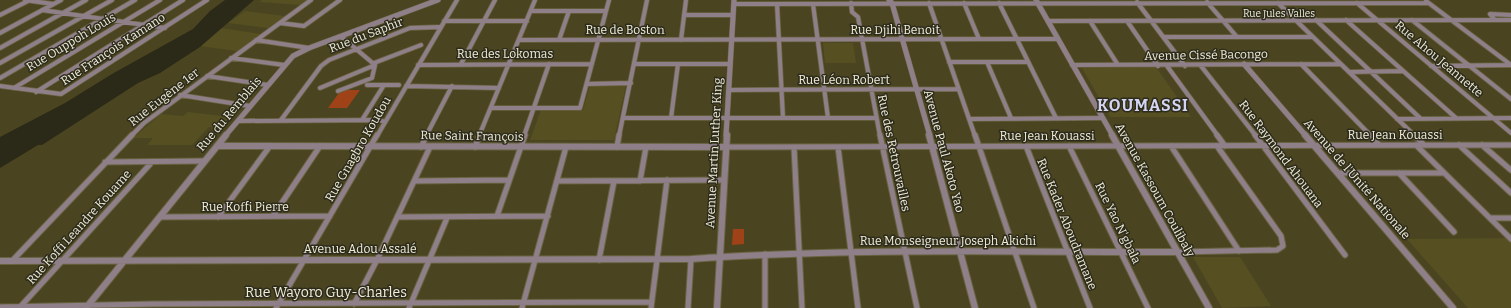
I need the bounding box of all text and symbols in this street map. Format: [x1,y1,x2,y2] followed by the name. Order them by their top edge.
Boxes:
[1243,8,1315,20] street label: Rue Jules Valles
[24,10,118,74] street label: Rue Ouppoh Louis
[58,10,168,88] street label: Rue François Kamano
[327,14,406,56] street label: Rue du Saphir
[1392,18,1486,100] street label: Rue Ahou Jeannette
[585,23,665,37] street label: Rue de Boston
[850,23,940,37] street label: Rue Djihi Benoit
[457,47,553,61] street label: Rue des Lokomas
[1144,47,1268,63] street label: Avenue Cissé Bacongo
[126,65,202,129] street label: Rue Eugène 1er
[798,73,891,87] street label: Rue Léon Robert
[194,74,264,154] street label: Rue du Remblais
[703,77,725,229] street label: Avenue Martin Luther King
[921,88,967,214] street label: Avenue Paul Akoto Yao
[875,93,913,213] street label: Rue des Retrouvailles
[322,94,394,204] street label: Rue Gnagbro Koudou
[1097,96,1189,115] district label: KOUMASSI
[1236,98,1326,211] street label: Rue Raymond Ahouana
[1301,116,1413,242] street label: Avenue de l'Unité Nationale
[1112,121,1198,260] street label: Avenue Kassoum Coulibaly
[420,128,524,144] street label: Rue Saint François
[1348,128,1443,142] street label: Rue Jean Kouassi
[1000,129,1095,143] street label: Rue Jean Kouassi
[1034,156,1100,292] street label: Rue Kader Aboudramane
[24,167,134,287] street label: Rue Koffi Leandre Kouame
[1092,180,1144,266] street label: Rue Yao N'gbala
[201,200,289,214] street label: Rue Koffi Pierre
[860,234,1037,248] street label: Rue Monseigneur Joseph Akichi
[303,242,417,256] street label: Avenue Adou Assalé
[245,284,407,301] street label: Rue Wayoro Guy-Charles

